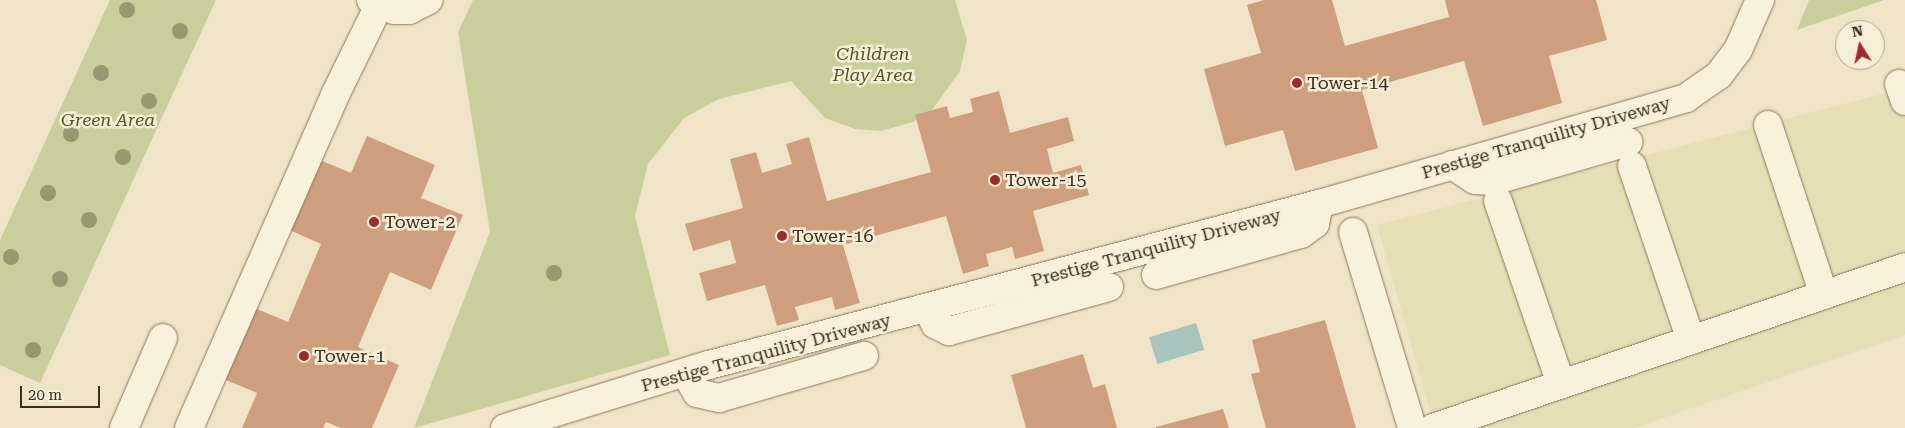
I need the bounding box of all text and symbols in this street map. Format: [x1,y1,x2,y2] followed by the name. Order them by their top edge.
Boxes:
[1835,20,1885,70] north arrow
[1851,22,1864,40] text: N
[833,44,913,86] park label: Children Play Area
[1307,72,1389,94] place label: Tower-14
[1291,77,1303,89] marker: Tower-14
[1419,92,1673,184] street label: Prestige Tranquility Driveway
[61,109,155,131] park label: Green Area
[1005,169,1087,191] place label: Tower-15
[989,174,1001,186] marker: Tower-15
[1029,204,1283,292] street label: Prestige Tranquility Driveway
[384,211,456,233] place label: Tower-2
[368,216,380,228] marker: Tower-2
[792,225,874,247] place label: Tower-16
[776,230,788,242] marker: Tower-16
[639,309,893,397] street label: Prestige Tranquility Driveway
[314,345,386,367] place label: Tower-1
[298,350,310,362] marker: Tower-1
[22,376,102,408] scale bar
[28,386,62,404] text: 20 m

